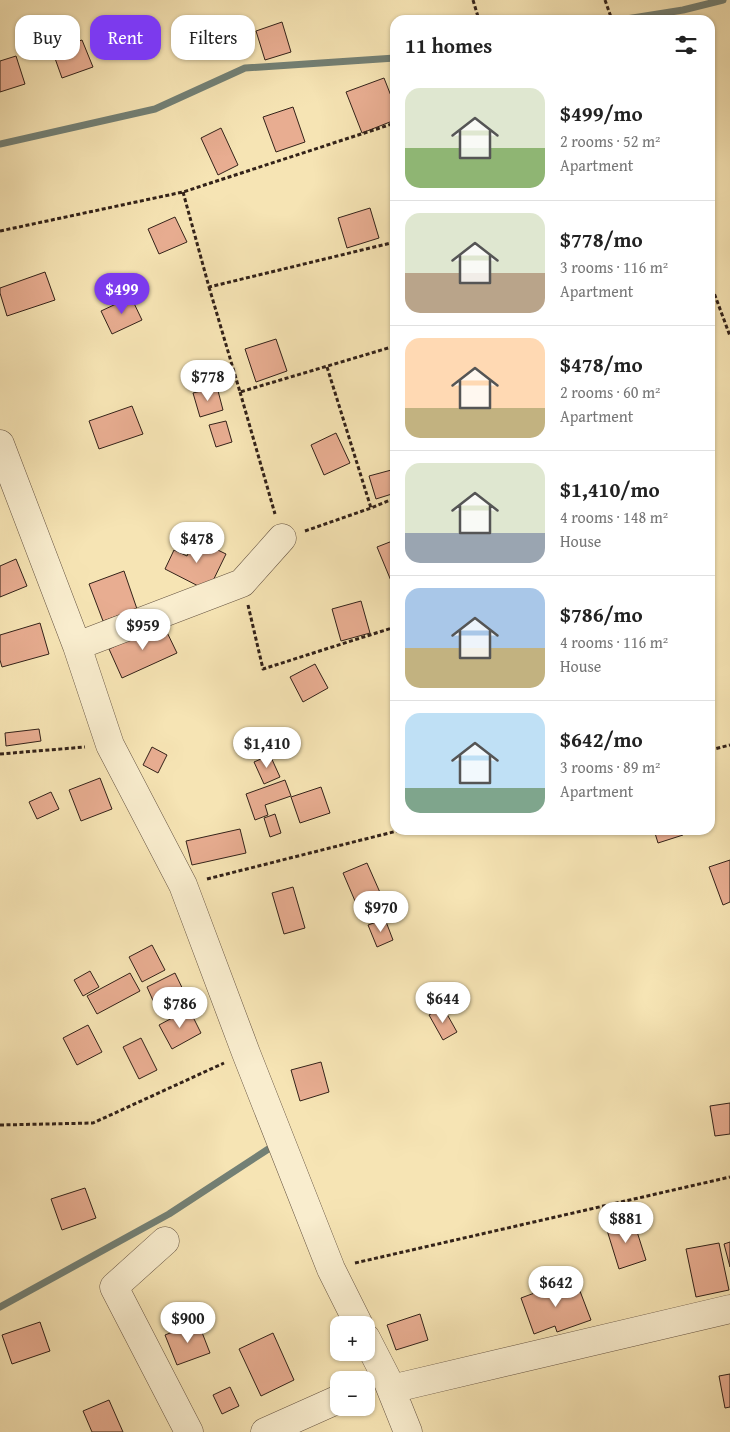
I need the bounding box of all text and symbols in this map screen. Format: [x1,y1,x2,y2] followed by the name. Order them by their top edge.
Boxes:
[15,15,80,60] chip: Buy
[90,15,161,60] chip: Rent
[171,15,255,60] chip: Filters
[405,30,492,61] text: 11 homes
[672,31,700,59] icon: filters
[560,98,643,129] text: $499/mo
[445,108,505,168] icon: home
[560,129,660,153] text: 2 rooms · 52 m²
[560,153,633,177] text: Apartment
[560,224,643,255] text: $778/mo
[445,233,505,293] icon: home
[560,255,668,279] text: 3 rooms · 116 m²
[92,272,152,315] pin: $499
[105,277,139,301] text: $499
[560,279,633,303] text: Apartment
[560,349,643,380] text: $478/mo
[445,358,505,418] icon: home
[178,360,238,402] pin: $778
[191,364,225,388] text: $778
[560,380,660,404] text: 2 rooms · 60 m²
[560,404,633,428] text: Apartment
[560,474,660,505] text: $1,410/mo
[445,483,505,543] icon: home
[560,505,668,529] text: 4 rooms · 148 m²
[167,522,227,564] pin: $478
[180,526,214,550] text: $478
[560,529,601,553] text: House
[560,599,643,630] text: $786/mo
[113,608,173,651] pin: $959
[445,608,505,668] icon: home
[126,613,160,637] text: $959
[560,630,668,654] text: 4 rooms · 116 m²
[560,654,601,678] text: House
[560,724,643,755] text: $642/mo
[226,726,308,769] pin: $1,410
[244,731,290,755] text: $1,410
[445,733,505,793] icon: home
[560,755,660,779] text: 3 rooms · 89 m²
[560,779,633,803] text: Apartment
[351,890,411,933] pin: $970
[364,895,398,919] text: $970
[413,982,473,1024] pin: $644
[150,986,210,1029] pin: $786
[426,986,460,1010] text: $644
[163,991,197,1015] text: $786
[596,1202,656,1244] pin: $881
[609,1206,643,1230] text: $881
[526,1266,586,1308] pin: $642
[539,1270,573,1294] text: $642
[158,1302,218,1344] pin: $900
[171,1306,205,1330] text: $900
[330,1316,375,1416] map controls
[330,1316,375,1361] button: +
[330,1371,375,1416] button: −

